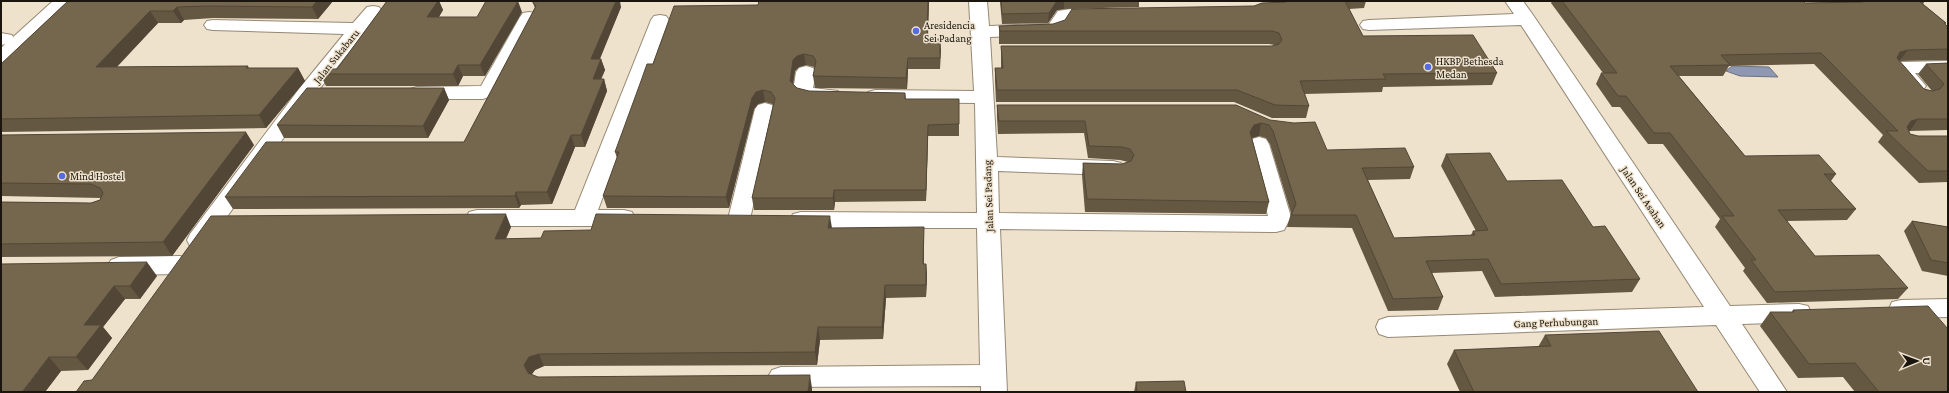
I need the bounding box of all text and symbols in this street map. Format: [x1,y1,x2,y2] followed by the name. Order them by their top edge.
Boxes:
[924,19,975,45] place label: Aresidencia Sei Padang
[310,26,362,87] street label: Jalan Sukabaru
[911,26,921,36] marker: Aresidencia Sei Padang
[1436,55,1504,80] place label: HKBP Bethesda Medan
[1423,62,1433,72] marker: HKBP Bethesda Medan
[981,159,996,233] street label: Jalan Sei Padang
[1618,163,1669,231] street label: Jalan Sei Asahan
[70,170,124,182] place label: Mind Hostel
[57,171,67,181] marker: Mind Hostel
[1513,315,1599,330] street label: Gang Perhubungan
[1897,341,1937,381] north arrow
[1921,357,1933,365] text: U

